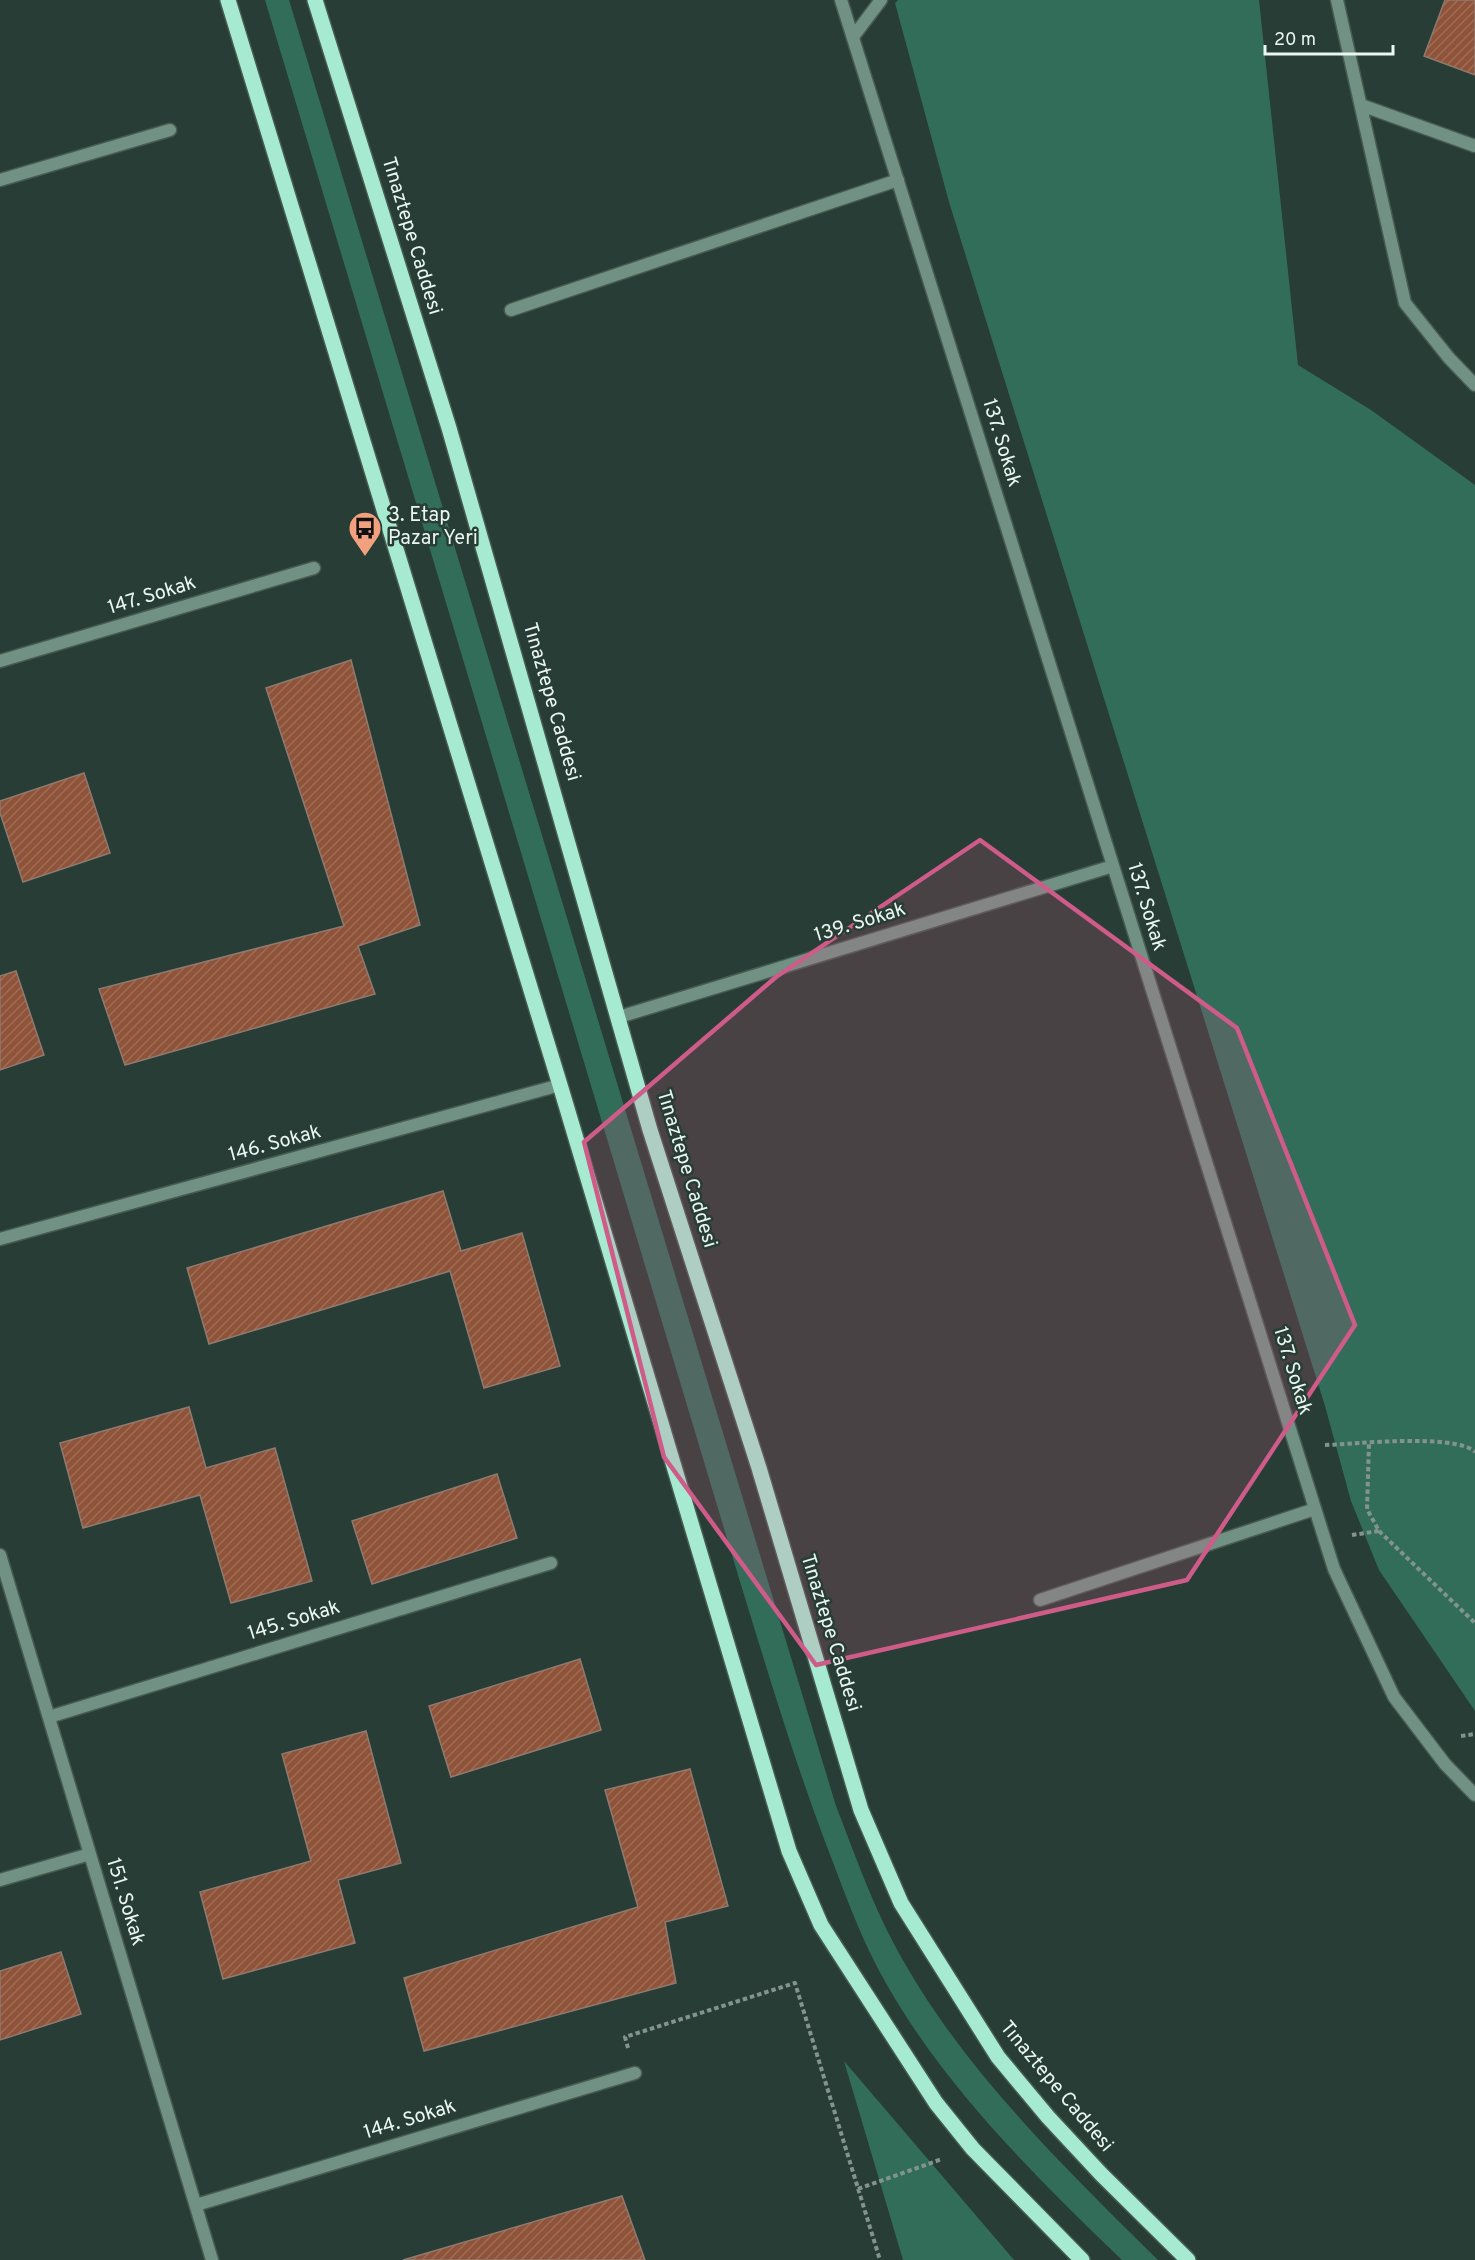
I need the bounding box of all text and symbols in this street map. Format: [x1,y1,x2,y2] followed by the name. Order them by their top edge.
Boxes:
[1265,18,1392,56] scale bar
[1274,29,1316,52] text: 20 m
[375,154,447,318] street label: Tınaztepe Caddesi
[975,396,1027,490] street label: 137. Sokak
[388,503,478,552] place label: 3. Etap Pazar Yeri
[347,510,383,557] bus stop icon: 3. Etap Pazar Yeri
[105,570,199,622] street label: 147. Sokak
[516,620,586,784] street label: Tınaztepe Caddesi
[1120,860,1172,954] street label: 137. Sokak
[811,897,909,949] street label: 139. Sokak
[650,1087,722,1251] street label: Tınaztepe Caddesi
[226,1119,324,1169] street label: 146. Sokak
[1266,1324,1318,1418] street label: 137. Sokak
[794,1551,866,1715] street label: Tınaztepe Caddesi
[245,1595,343,1647] street label: 145. Sokak
[99,1855,151,1949] street label: 151. Sokak
[993,2016,1119,2158] street label: Tınaztepe Caddesi
[361,2094,459,2146] street label: 144. Sokak

